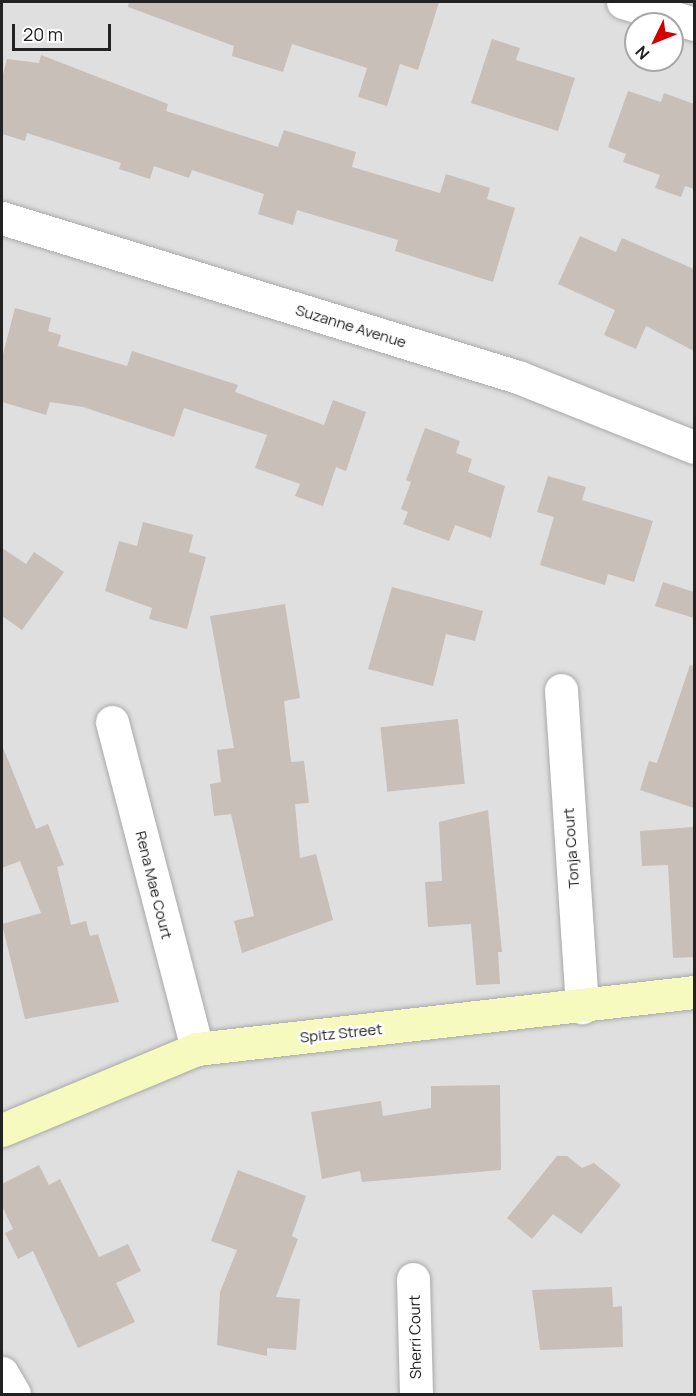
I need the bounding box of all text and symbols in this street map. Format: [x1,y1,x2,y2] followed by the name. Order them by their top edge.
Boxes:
[15,12,114,50] scale bar
[624,12,684,72] north arrow
[23,22,63,46] text: 20 m
[630,41,654,65] text: N
[293,301,409,351] street label: Suzanne Avenue
[559,807,583,889] street label: Tonja Court
[132,829,176,941] street label: Rena Mae Court
[299,1020,383,1046] street label: Spitz Street
[405,1295,425,1379] street label: Sherri Court

